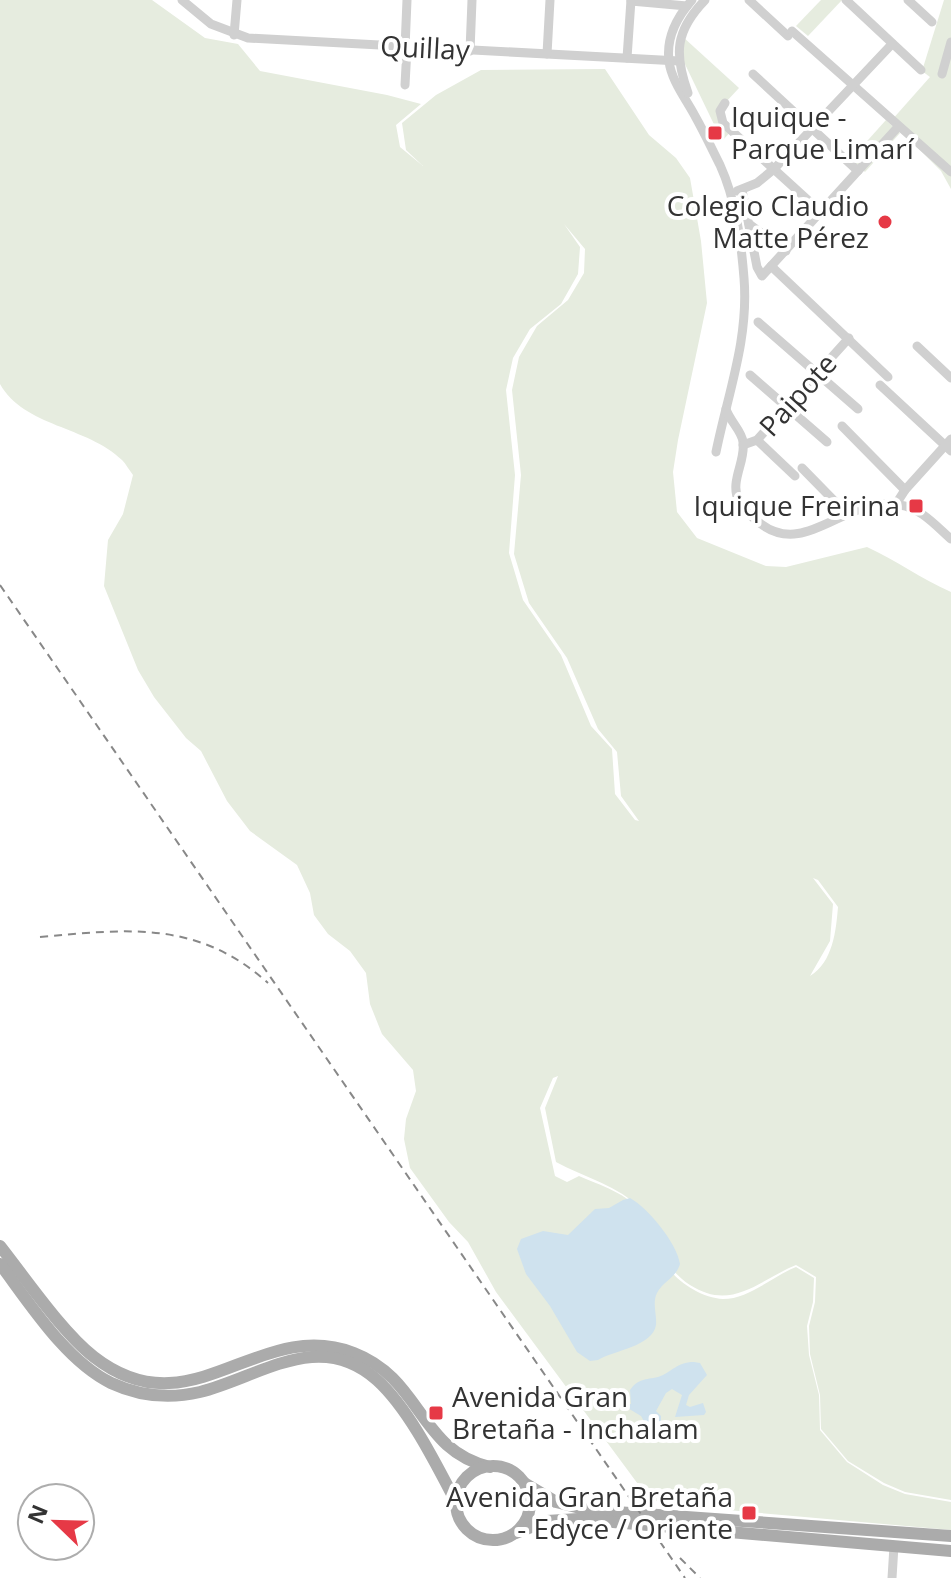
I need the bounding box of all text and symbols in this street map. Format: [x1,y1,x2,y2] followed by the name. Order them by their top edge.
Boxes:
[379,26,472,68] street label: Quillay
[731,97,915,167] place label: Iquique - Parque Limarí
[706,124,724,142] marker: Iquique - Parque Limarí
[667,186,869,256] place label: Colegio Claudio Matte Pérez
[876,213,894,231] marker: Colegio Claudio Matte Pérez
[750,345,845,444] street label: Paipote
[694,486,900,524] place label: Iquique Freirina
[907,497,925,515] marker: Iquique Freirina
[452,1377,699,1447] place label: Avenida Gran Bretaña - Inchalam
[427,1404,445,1422] marker: Avenida Gran Bretaña - Inchalam
[446,1477,733,1547] place label: Avenida Gran Bretaña - Edyce / Oriente
[16,1482,96,1562] north arrow
[19,1500,54,1528] text: N
[740,1504,758,1522] marker: Avenida Gran Bretaña - Edyce / Oriente

